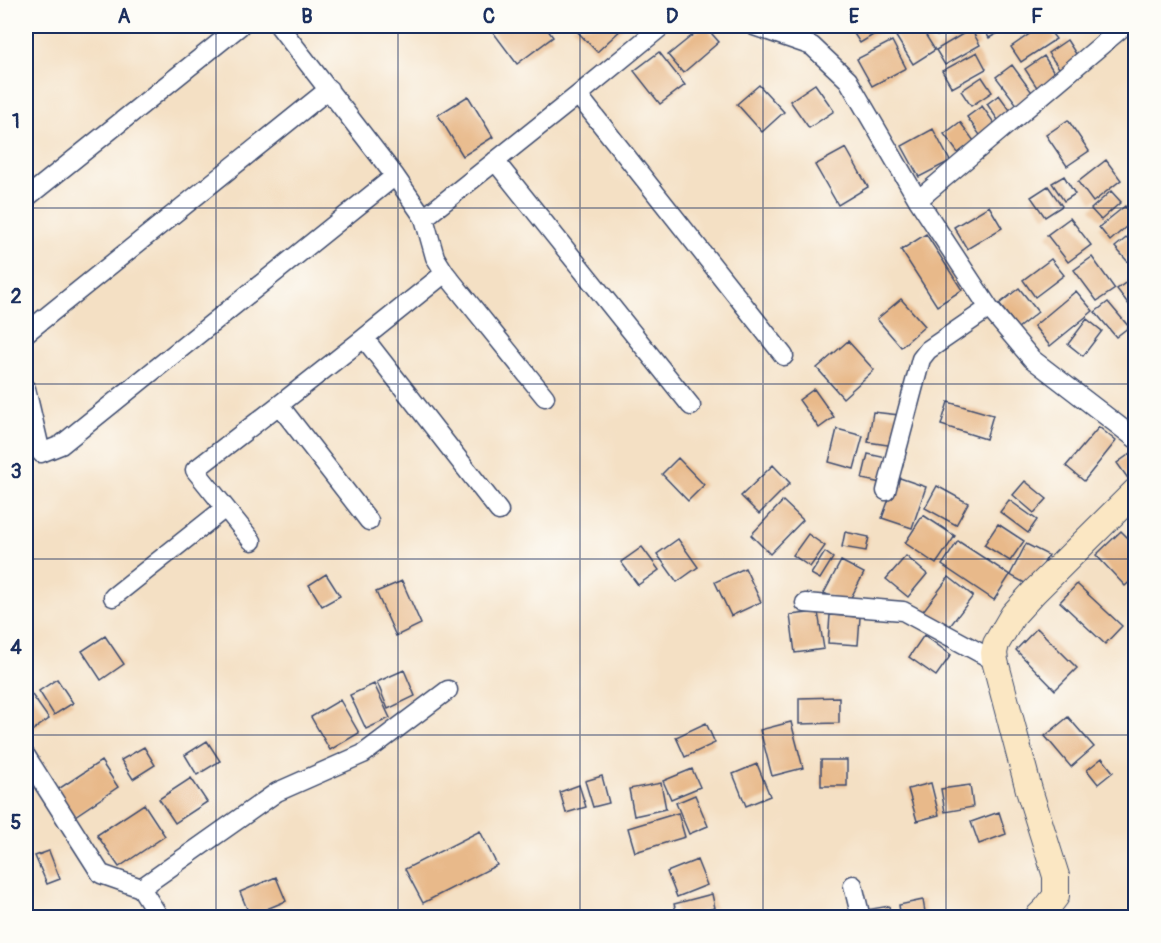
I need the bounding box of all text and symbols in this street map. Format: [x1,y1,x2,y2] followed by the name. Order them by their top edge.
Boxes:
[118,4,131,29] text: A
[301,4,313,29] text: B
[483,4,495,29] text: C
[666,4,679,29] text: D
[849,4,860,29] text: E
[1031,4,1043,29] text: F
[12,109,20,134] text: 1
[10,284,22,309] text: 2
[10,459,22,484] text: 3
[10,635,22,660] text: 4
[11,810,22,835] text: 5

